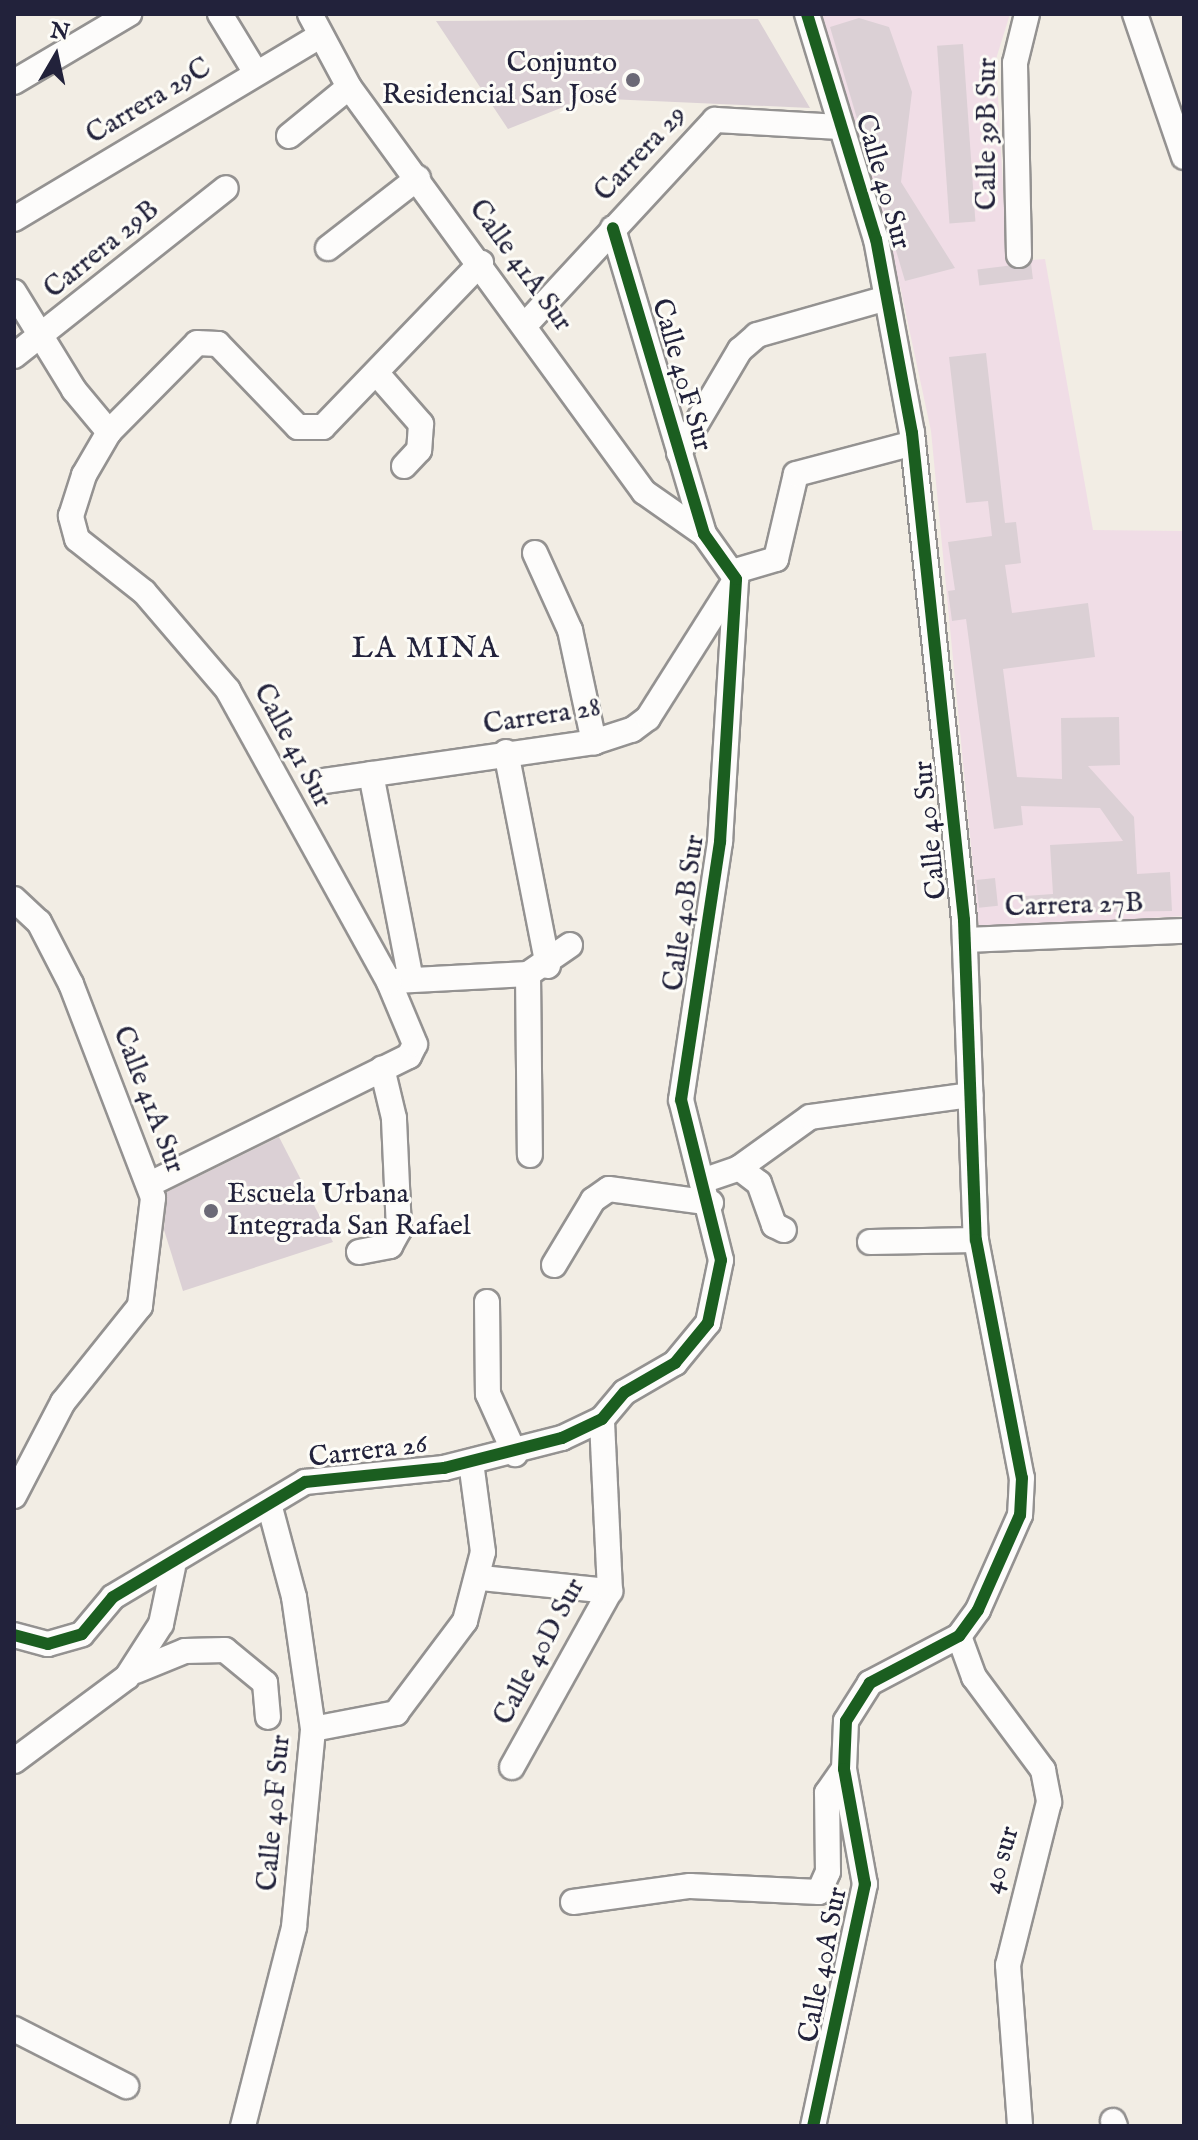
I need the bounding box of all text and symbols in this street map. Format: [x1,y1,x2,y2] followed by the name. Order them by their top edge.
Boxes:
[16,16,96,96] north arrow
[48,17,71,48] text: N
[382,47,617,113] place label: Conjunto Residencial San José
[81,52,217,152] street label: Carrera 29C
[971,58,1005,210] street label: Calle 39B Sur
[624,71,642,89] marker: Conjunto Residencial San José
[588,99,694,209] street label: Carrera 29
[847,111,917,253] street label: Calle 40 Sur
[38,194,166,306] street label: Carrera 29B
[461,194,579,338] street label: Calle 41A Sur
[643,295,719,455] street label: Calle 40F Sur
[352,631,500,667] district label: LA MINA
[245,678,339,814] street label: Calle 41 Sur
[481,691,603,743] street label: Carrera 28
[907,759,955,901] street label: Calle 40 Sur
[657,833,713,993] street label: Calle 40B Sur
[1004,887,1144,925] street label: Carrera 27B
[105,1022,191,1178] street label: Calle 41A Sur
[227,1178,471,1244] place label: Escuela Urbana Integrada San Rafael
[202,1202,220,1220] marker: Escuela Urbana Integrada San Rafael
[307,1428,429,1476] street label: Carrera 26
[487,1573,593,1731] street label: Calle 40D Sur
[251,1733,299,1893] street label: Calle 40F Sur
[976,1823,1028,1897] street label: 40 sur
[792,1884,856,2046] street label: Calle 40A Sur

